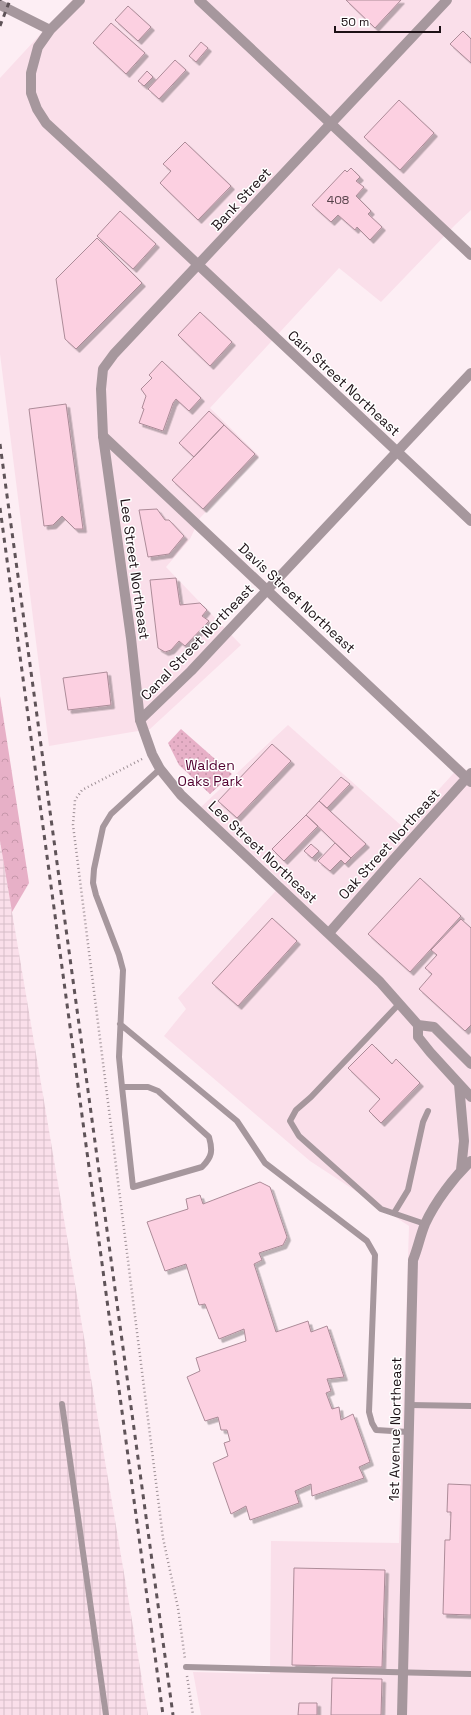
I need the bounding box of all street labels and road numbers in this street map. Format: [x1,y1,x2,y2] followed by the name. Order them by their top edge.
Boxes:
[207,164,275,234] street label: Bank Street
[284,326,404,440] street label: Cain Street Northeast
[116,497,154,641] street label: Lee Street Northeast
[235,539,359,657] street label: Davis Street Northeast
[137,580,257,704] street label: Canal Street Northeast
[334,785,444,903] street label: Oak Street Northeast
[205,797,321,907] street label: Lee Street Northeast
[385,1357,405,1501] street label: 1st Avenue Northeast

